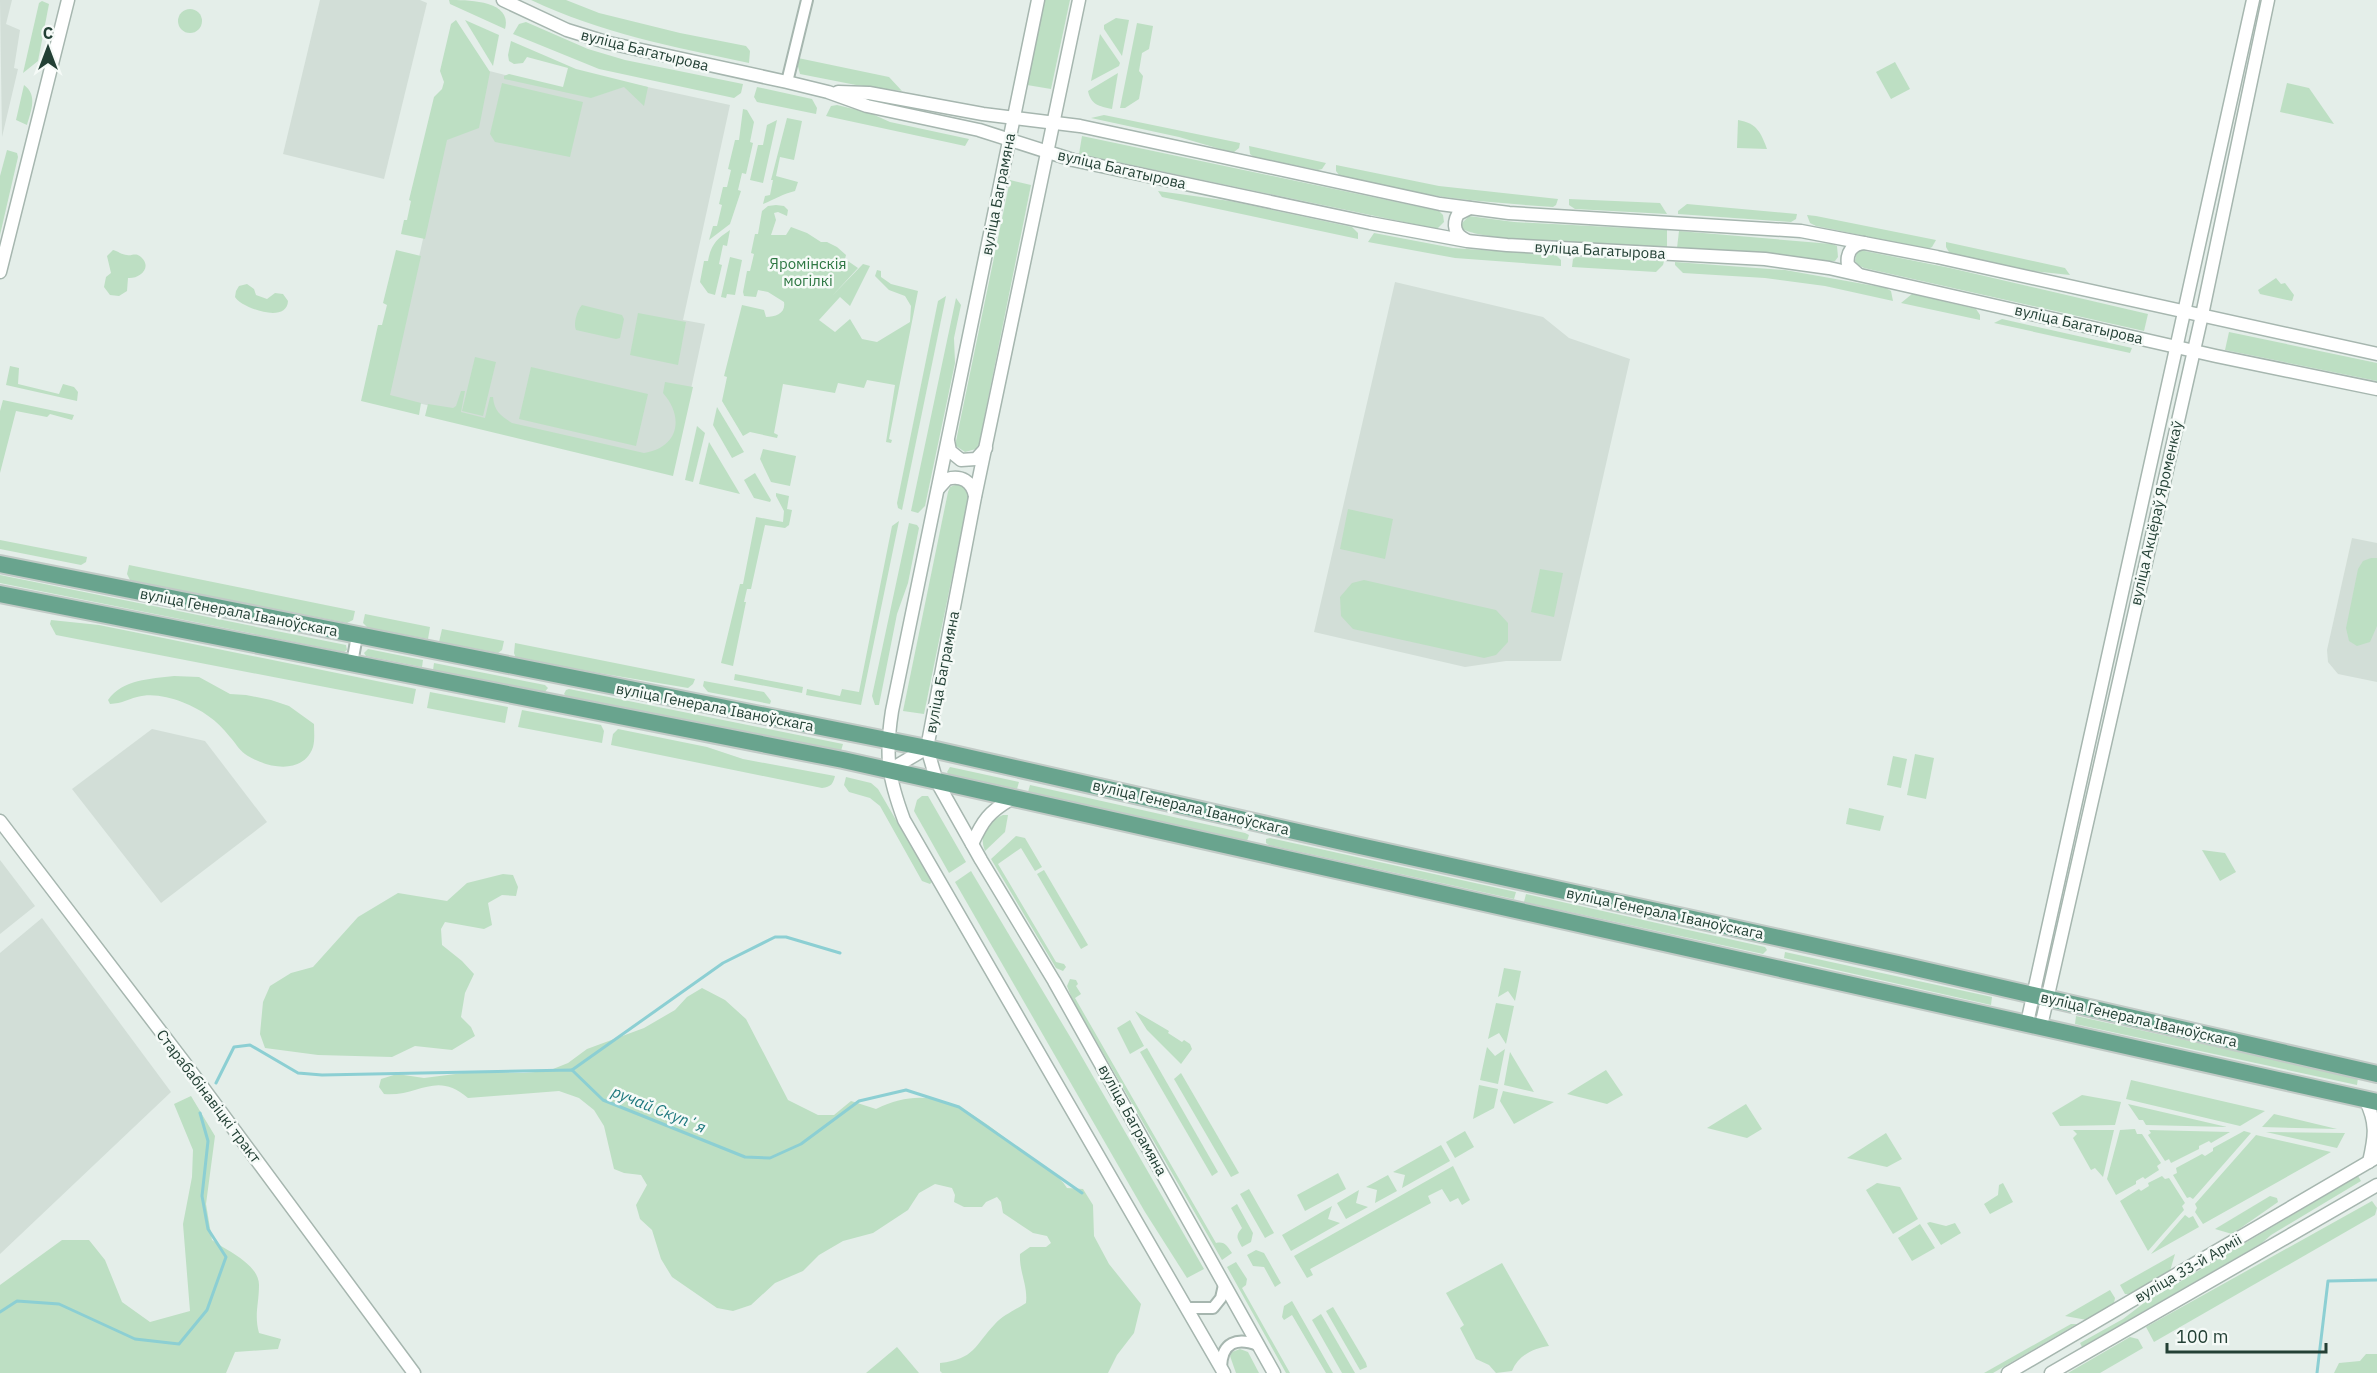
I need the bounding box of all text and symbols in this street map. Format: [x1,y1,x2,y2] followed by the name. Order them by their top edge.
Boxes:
[18,18,78,78] north arrow
[43,23,53,43] text: С
[579,25,711,75] street label: вуліца Багатырова
[977,131,1019,257] street label: вуліца Баграмяна
[1056,145,1188,193] street label: вуліца Багатырова
[1534,237,1666,263] street label: вуліца Багатырова
[769,254,847,290] park label: Яромінскія могілкі
[2013,300,2145,348] street label: вуліца Багатырова
[2126,418,2187,607] street label: вуліца Акцёраў Яроменкаў
[138,583,340,641] street label: вуліца Генерала Іваноўскага
[921,609,963,735] street label: вуліца Баграмяна
[614,678,816,736] street label: вуліца Генерала Іваноўскага
[1091,775,1291,839] street label: вуліца Генерала Іваноўскага
[1565,883,1765,943] street label: вуліца Генерала Іваноўскага
[2039,987,2239,1051] street label: вуліца Генерала Іваноўскага
[153,1025,265,1167] street label: Старабабінавіцкі тракт
[1095,1061,1171,1179] street label: вуліца Баграмяна
[608,1081,709,1137] water label: ручай Скупʼя
[2131,1230,2245,1306] street label: вуліца 33-й Арміі
[2167,1316,2326,1354] scale bar
[2176,1325,2228,1348] text: 100 m

